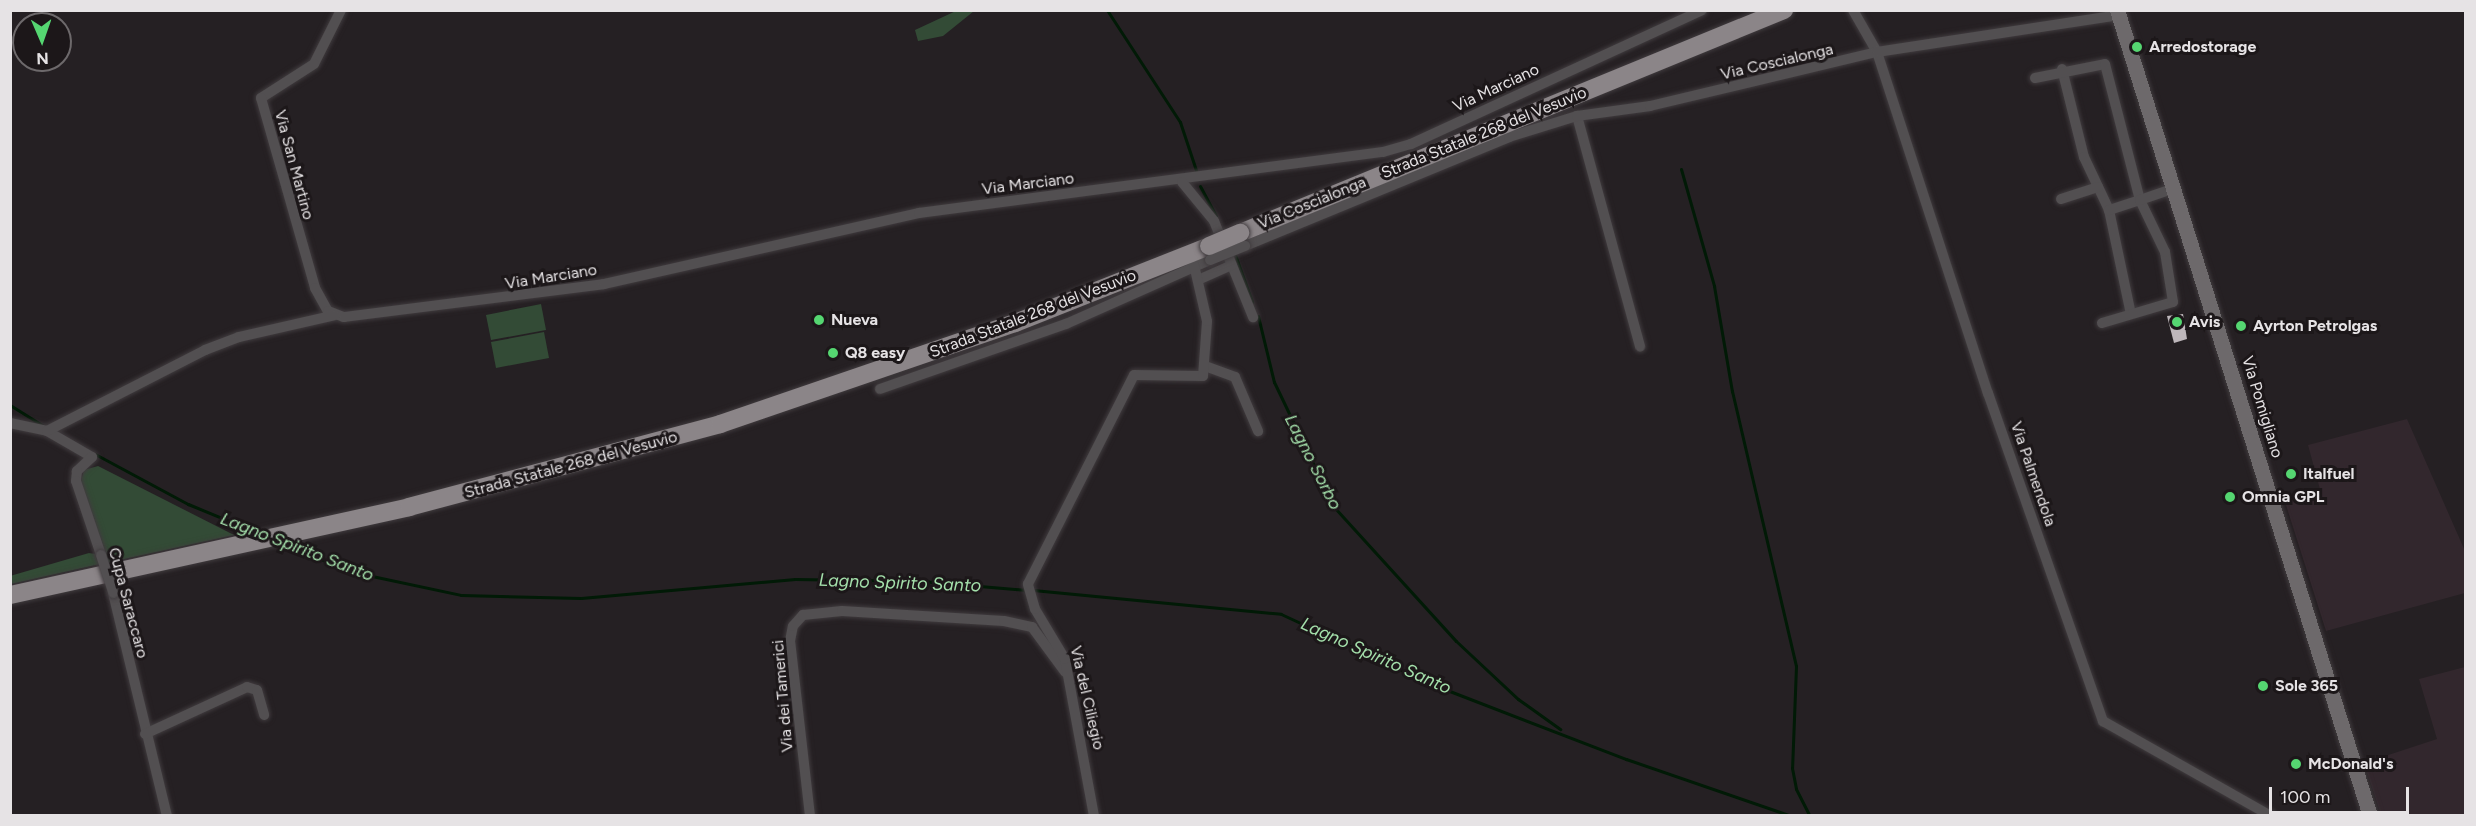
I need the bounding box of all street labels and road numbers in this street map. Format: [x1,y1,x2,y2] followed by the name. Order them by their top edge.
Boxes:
[1719,40,1835,84] street label: Via Coscialonga
[1450,60,1542,116] street label: Via Marciano
[1379,83,1589,183] street label: Strada Statale 268 del Vesuvio
[270,108,318,222] street label: Via San Martino
[981,169,1075,199] street label: Via Marciano
[1255,173,1369,233] street label: Via Coscialonga
[504,260,598,294] street label: Via Marciano
[927,266,1139,362] street label: Strada Statale 268 del Vesuvio
[2237,354,2287,460] street label: Via Pomigliano
[2006,419,2060,529] street label: Via Palmendola
[462,427,680,503] street label: Strada Statale 268 del Vesuvio
[104,546,152,660] street label: Cupa Saraccaro
[769,639,797,753] street label: Via dei Tamerici
[1066,644,1108,752] street label: Via del Ciliegio

